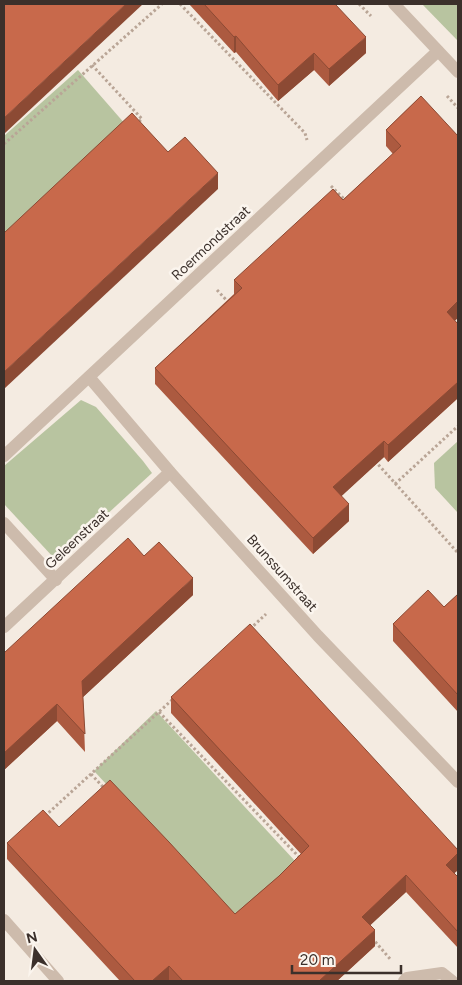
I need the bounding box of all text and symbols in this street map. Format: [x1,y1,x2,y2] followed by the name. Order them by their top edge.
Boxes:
[168,202,254,284] street label: Roermondstraat
[42,505,112,573] street label: Geleenstraat
[243,531,321,615] street label: Brunssumstraat
[10,925,60,975] north arrow
[25,928,39,947] text: N
[292,942,401,974] scale bar
[300,951,334,969] text: 20 m

